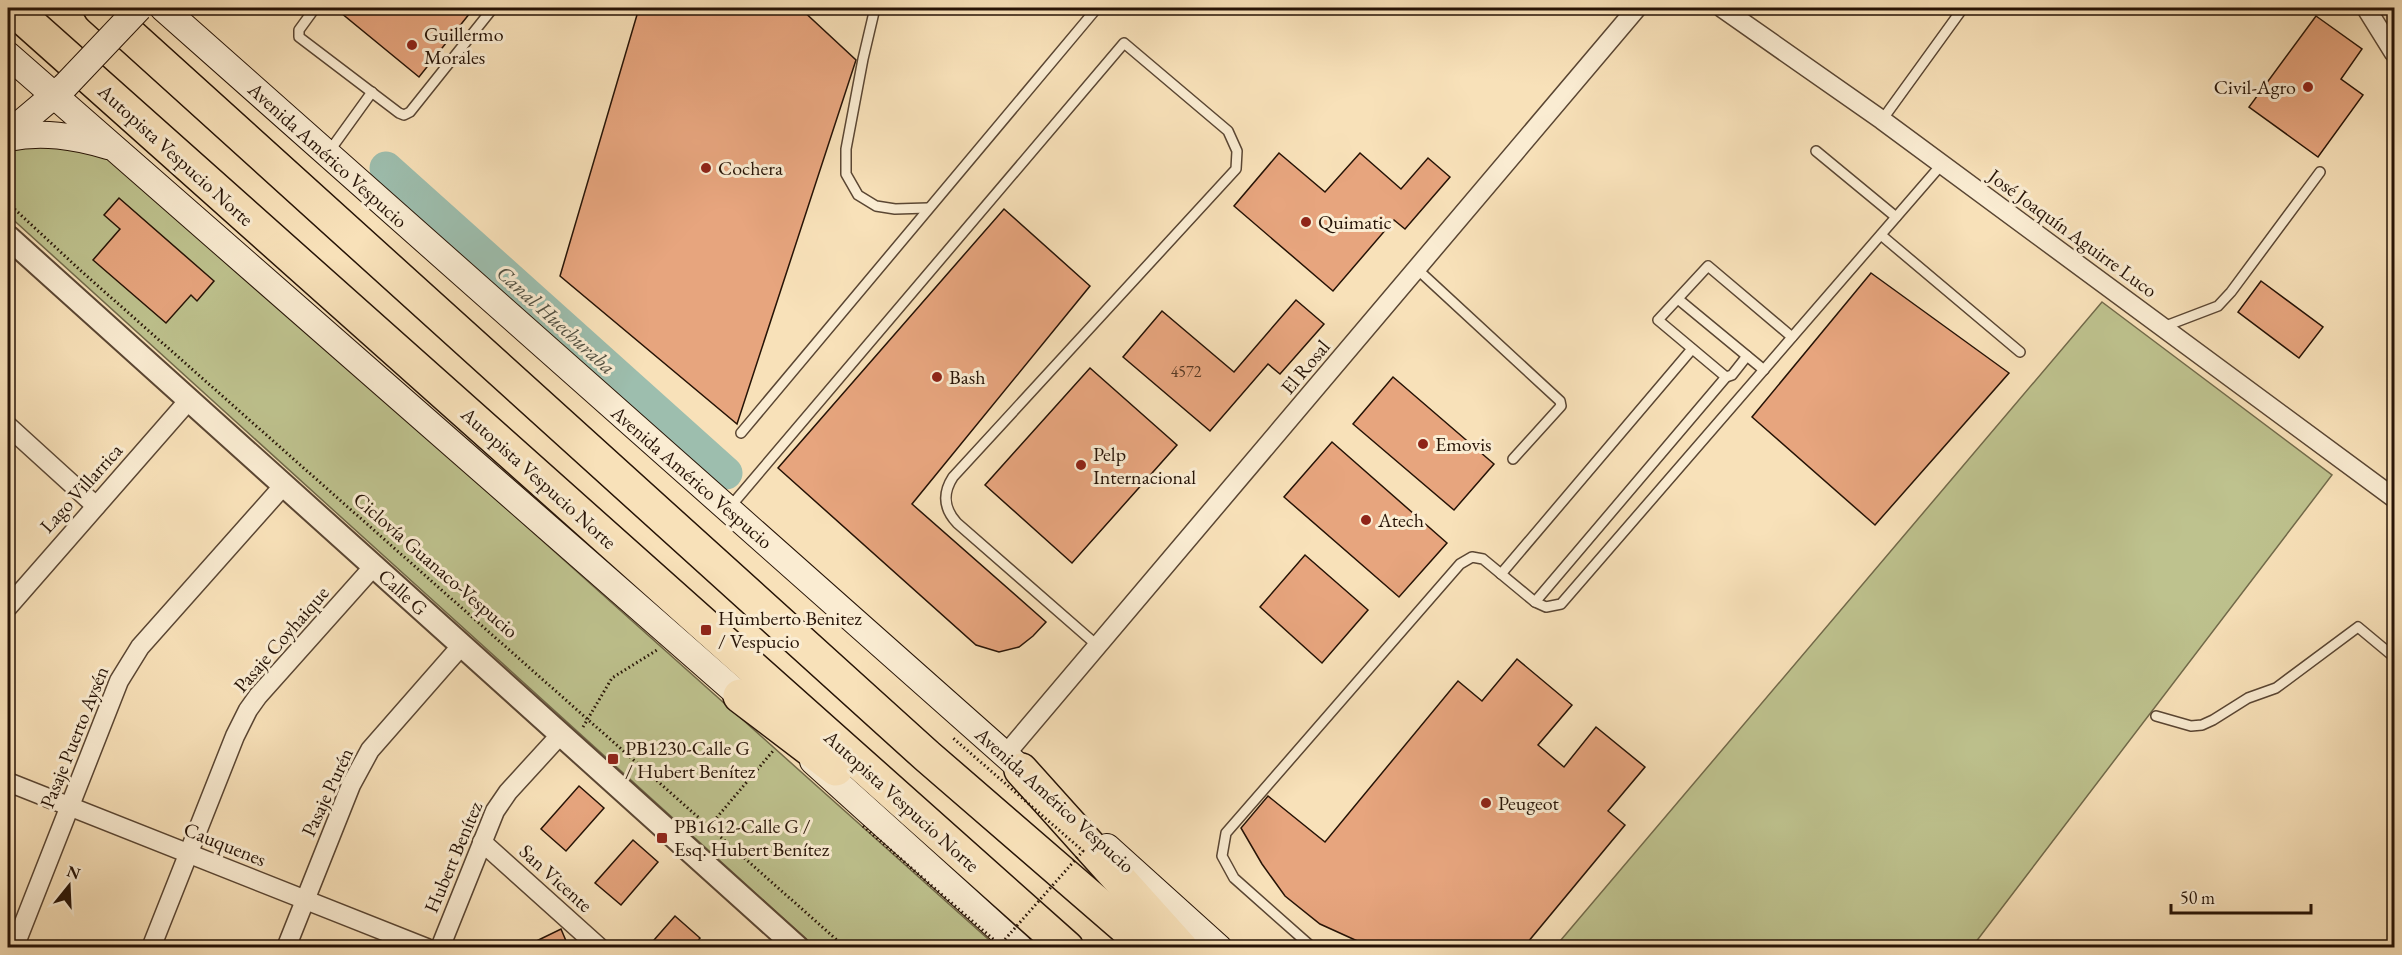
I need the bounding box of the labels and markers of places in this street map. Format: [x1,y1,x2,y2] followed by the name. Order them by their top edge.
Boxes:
[424,21,504,70] place label: Guillermo Morales
[405,38,419,52] marker: Guillermo Morales
[2214,74,2296,100] place label: Civil-Agro
[2301,80,2315,94] marker: Civil-Agro
[718,155,783,181] place label: Cochera
[699,161,713,175] marker: Cochera
[1318,209,1392,235] place label: Quimatic
[1299,215,1313,229] marker: Quimatic
[949,364,985,390] place label: Bash
[930,370,944,384] marker: Bash
[1435,431,1492,457] place label: Emovis
[1416,437,1430,451] marker: Emovis
[1093,441,1196,490] place label: Pelp Internacional
[1074,458,1088,472] marker: Pelp Internacional
[1377,507,1424,533] place label: Atech
[1359,513,1373,527] marker: Atech
[718,605,862,654] place label: Humberto Benitez / Vespucio
[699,623,713,637] marker: Humberto Benitez / Vespucio
[625,735,756,784] place label: PB1230-Calle G / Hubert Benítez
[606,752,620,766] marker: PB1230-Calle G / Hubert Benítez
[1498,790,1560,816] place label: Peugeot
[1479,796,1493,810] marker: Peugeot
[674,813,830,862] place label: PB1612-Calle G / Esq. Hubert Benítez
[655,831,669,845] marker: PB1612-Calle G / Esq. Hubert Benítez

